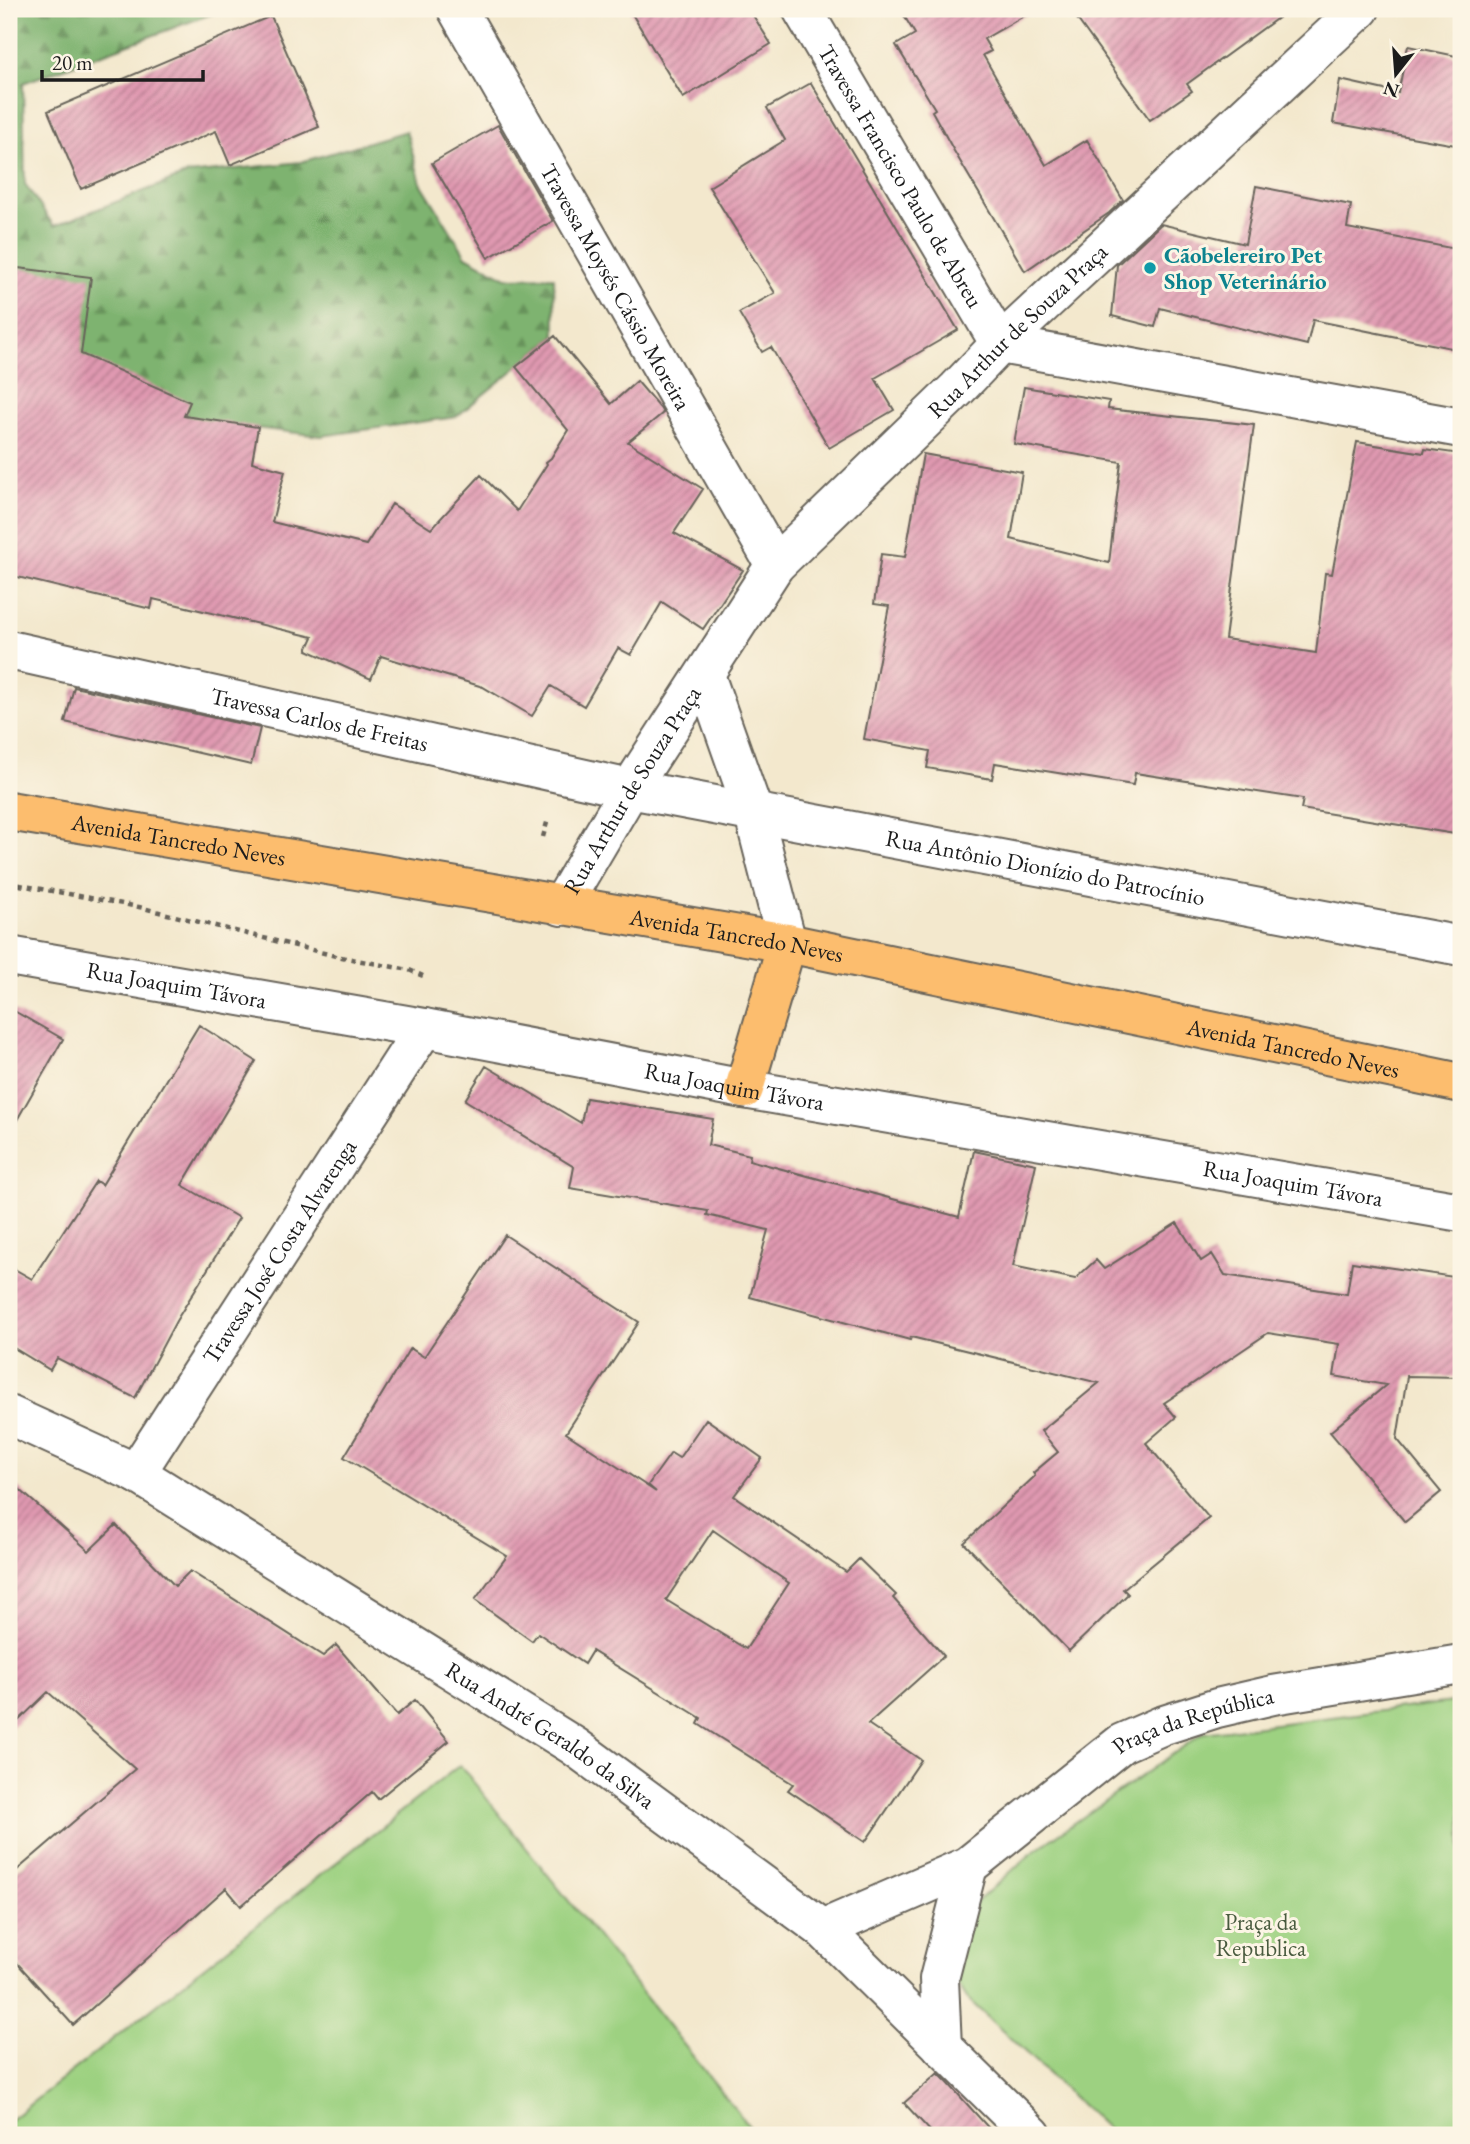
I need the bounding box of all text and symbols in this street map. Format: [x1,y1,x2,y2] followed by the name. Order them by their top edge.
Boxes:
[42,38,203,82] scale bar
[1362,38,1432,108] north arrow
[811,39,990,313] street label: Travessa Francisco Paulo de Abreu
[52,49,93,76] text: 20 m
[1380,75,1402,104] text: N
[534,158,699,416] street label: Travessa Moysés Cássio Moreira
[921,236,1114,424] street label: Rua Arthur de Souza Praça
[1164,240,1327,296] place label: Cãobelereiro Pet Shop Veterinário
[1142,260,1158,276] marker: Cãobelereiro Pet Shop Veterinário
[556,680,708,899] street label: Rua Arthur de Souza Praça
[208,681,431,758] street label: Travessa Carlos de Freitas
[68,807,288,873] street label: Avenida Tancredo Neves
[883,823,1207,912] street label: Rua Antônio Dionízio do Patrocínio
[626,901,846,969] street label: Avenida Tancredo Neves
[84,955,270,1016] street label: Rua Joaquim Távora
[1183,1011,1402,1085] street label: Avenida Tancredo Neves
[642,1055,827,1118] street label: Rua Joaquim Távora
[196,1133,364,1369] street label: Travessa José Costa Alvarenga
[1201,1153,1386,1213] street label: Rua Joaquim Távora
[440,1655,662,1816] street label: Rua André Geraldo da Silva
[1105,1680,1277,1761] street label: Praça da República
[1216,1907,1307,1963] park label: Praça da Republica

